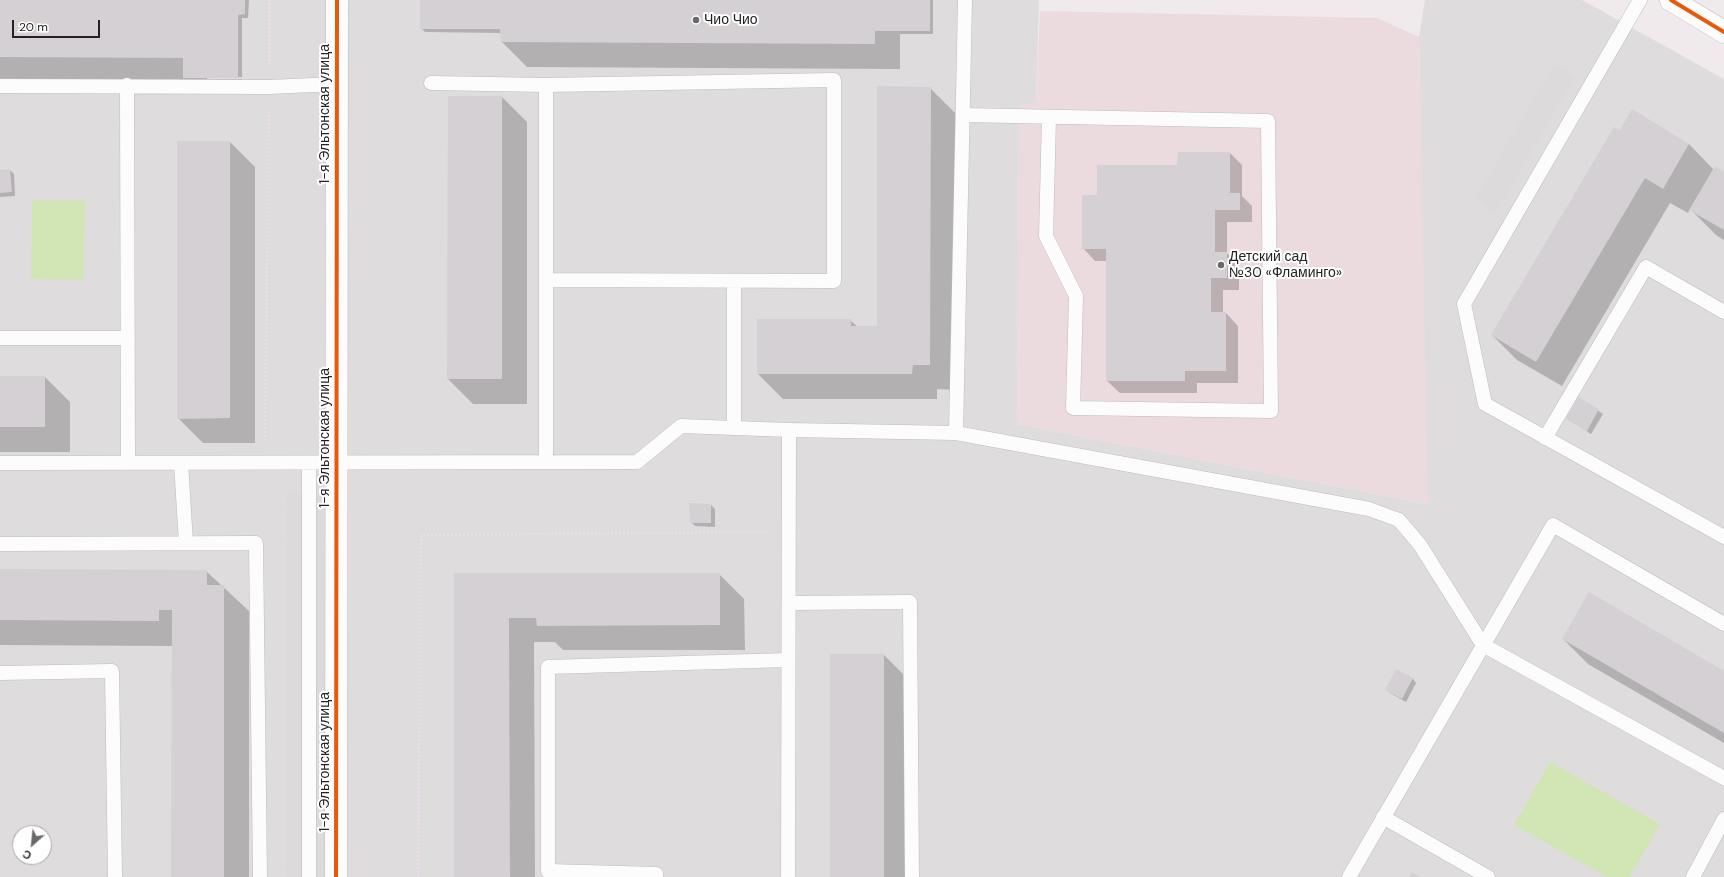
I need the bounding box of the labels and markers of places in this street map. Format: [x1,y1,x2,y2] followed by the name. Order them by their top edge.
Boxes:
[704,12,758,28] place label: Чио Чио
[691,15,701,25] marker: Чио Чио
[1229,249,1342,282] place label: Детский сад №30 «Фламинго»
[1216,260,1226,270] marker: Детский сад №30 «Фламинго»

